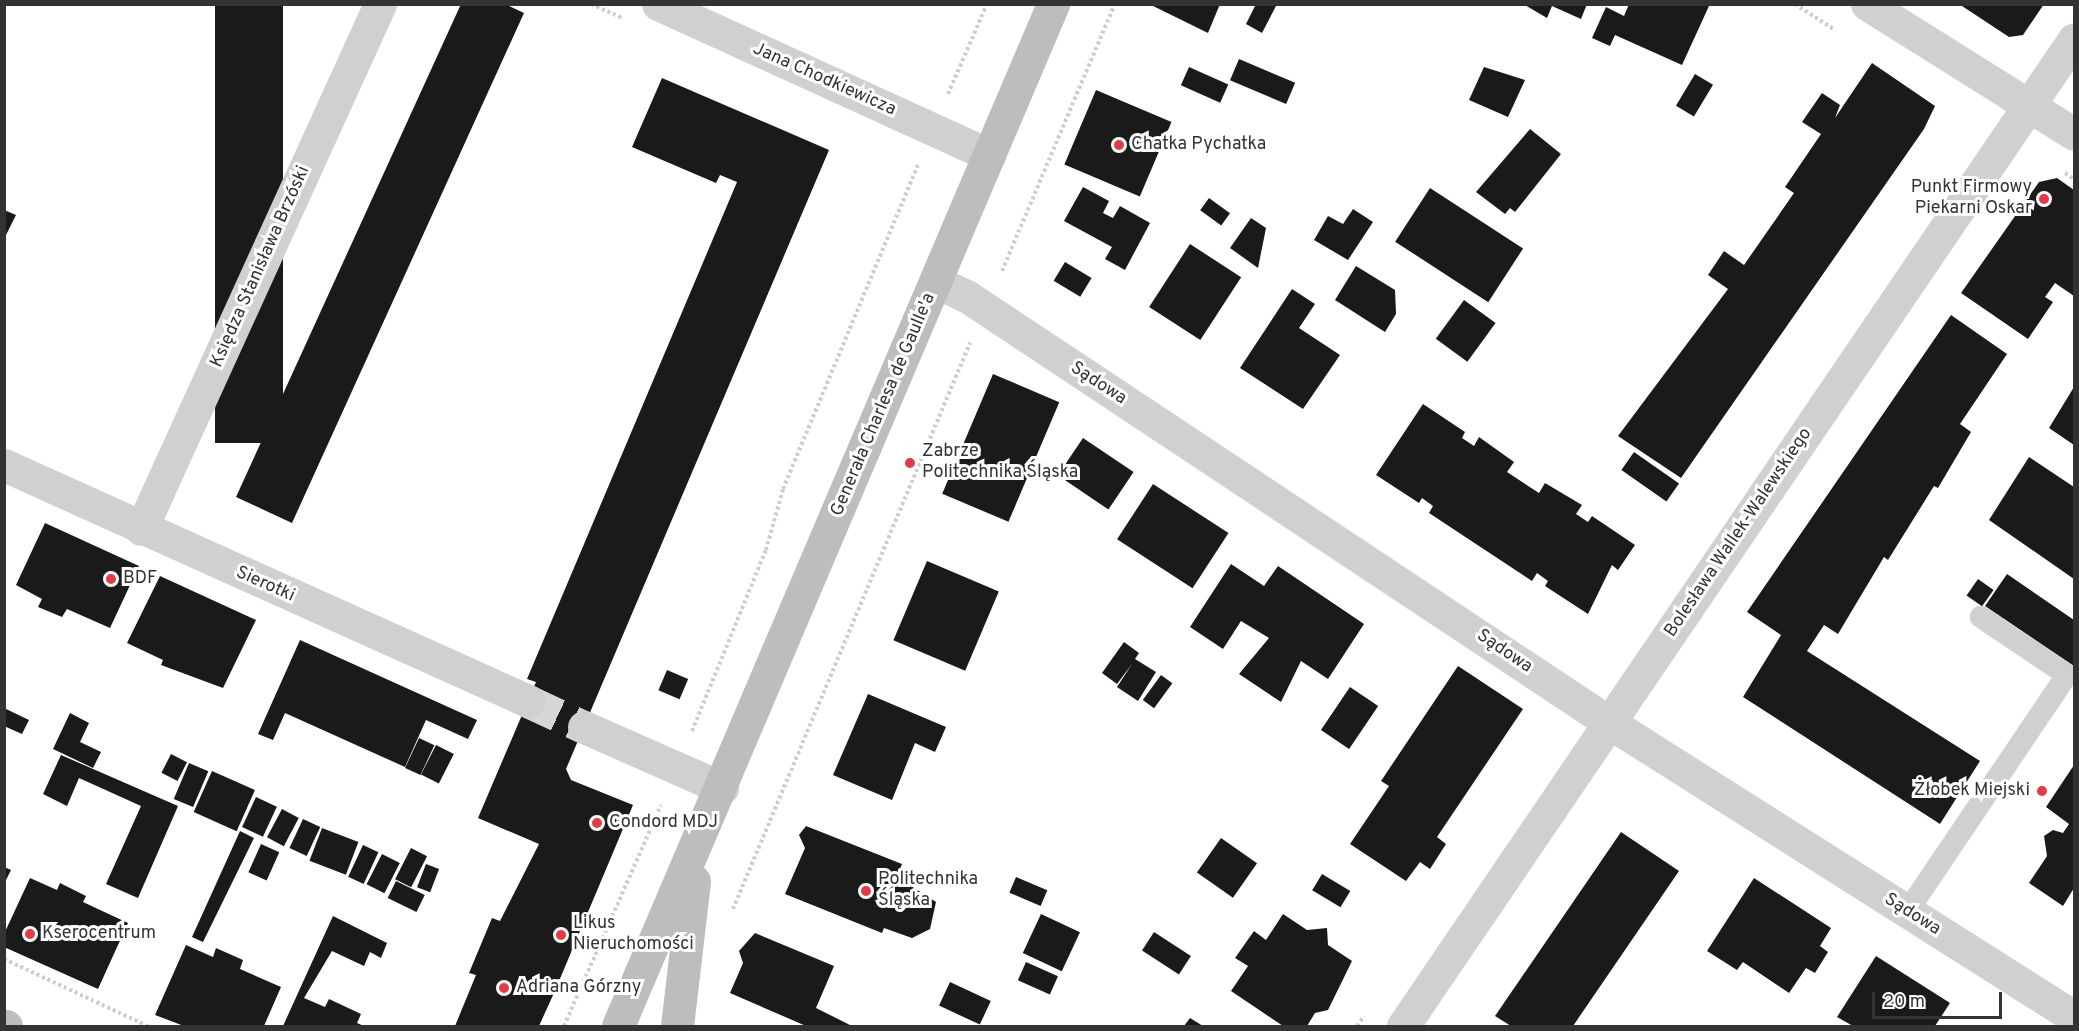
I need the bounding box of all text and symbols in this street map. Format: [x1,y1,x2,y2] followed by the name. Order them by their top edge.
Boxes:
[749,39,899,121] street label: Jana Chodkiewicza
[1131,134,1266,156] place label: Chatka Pychatka
[1112,138,1126,152] marker: Chatka Pychatka
[207,163,315,371] street label: Księdza Stanisława Brzóski
[1911,178,2032,220] place label: Punkt Firmowy Piekarni Oskar
[2037,192,2051,206] marker: Punkt Firmowy Piekarni Oskar
[827,290,941,520] street label: Generała Charlesa de Gaulle'a
[1066,358,1130,410] street label: Sądowa
[1661,424,1817,642] street label: Bolesława Wallek-Walewskiego
[922,442,1078,484] place label: Zabrze Politechnika Śląska
[903,456,917,470] marker: Zabrze Politechnika Śląska
[232,562,298,608] street label: Sierotki
[123,568,157,590] place label: BDF
[104,572,118,586] marker: BDF
[1472,626,1536,678] street label: Sądowa
[1914,780,2030,802] place label: Żłobek Miejski
[2035,784,2049,798] marker: Żłobek Miejski
[609,812,718,834] place label: Condord MDJ
[590,816,604,830] marker: Condord MDJ
[878,870,978,912] place label: Politechnika Śląska
[859,884,873,898] marker: Politechnika Śląska
[1880,889,1944,941] street label: Sądowa
[573,914,694,956] place label: Likus Nieruchomości
[42,923,156,945] place label: Kserocentrum
[23,927,37,941] marker: Kserocentrum
[554,928,568,942] marker: Likus Nieruchomości
[516,977,641,999] place label: Adriana Górzny
[1875,980,2006,1018] scale bar
[497,981,511,995] marker: Adriana Górzny
[1883,991,1925,1014] text: 20 m

